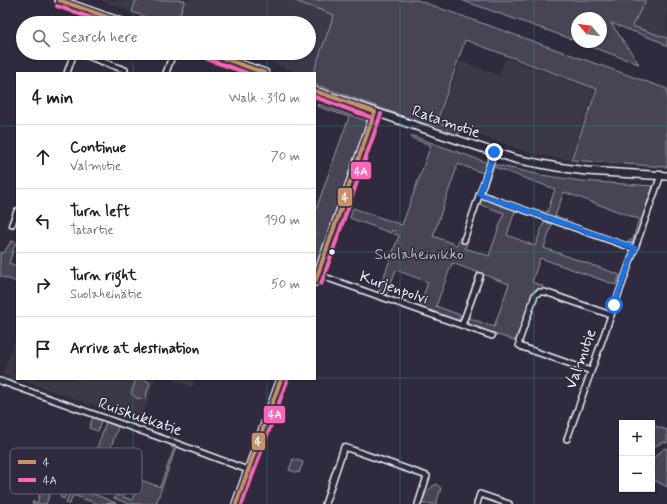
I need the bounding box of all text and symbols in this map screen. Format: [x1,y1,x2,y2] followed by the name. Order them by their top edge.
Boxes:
[571,12,607,48] north arrow
[16,16,316,60] search box
[30,27,52,49] icon: search
[62,28,138,48] text: Search here
[32,87,73,109] text: 4 min
[229,90,300,107] text: Walk · 310 m
[409,101,483,144] street label: Ratamotie
[70,138,126,158] text: Continue
[485,143,503,161] route end
[32,146,54,168] icon: ahead
[271,148,300,165] text: 70 m
[70,158,121,175] text: Valmutie
[350,161,372,180] line badge: 4A
[354,165,368,179] text: 4A
[337,187,353,207] line badge: 4
[342,191,349,205] text: 4
[70,202,130,222] text: Turn left
[32,210,54,232] icon: left
[265,212,300,229] text: 190 m
[70,222,114,239] text: Tatartie
[374,244,464,265] park label: Suolaheinikko
[327,247,337,257] unlabelled marker
[70,266,137,286] text: Turn right
[357,266,432,310] street label: Kurjenpolvi
[32,274,54,296] icon: right
[271,276,300,293] text: 50 m
[70,286,142,303] text: Suolaheinätie
[605,296,623,314] route start
[560,326,602,392] street label: Valmutie
[32,338,54,360] icon: arrive
[70,339,199,359] text: Arrive at destination
[95,393,185,441] street label: Ruiskukkatie
[263,405,286,424] line badge: 4A
[268,408,282,422] text: 4A
[619,420,655,492] map controls
[619,420,655,456] button: +
[251,432,266,451] line badge: 4
[255,435,262,449] text: 4
[10,448,142,494] legend
[43,456,50,470] text: 4
[619,456,655,492] button: −
[43,474,57,488] text: 4A

